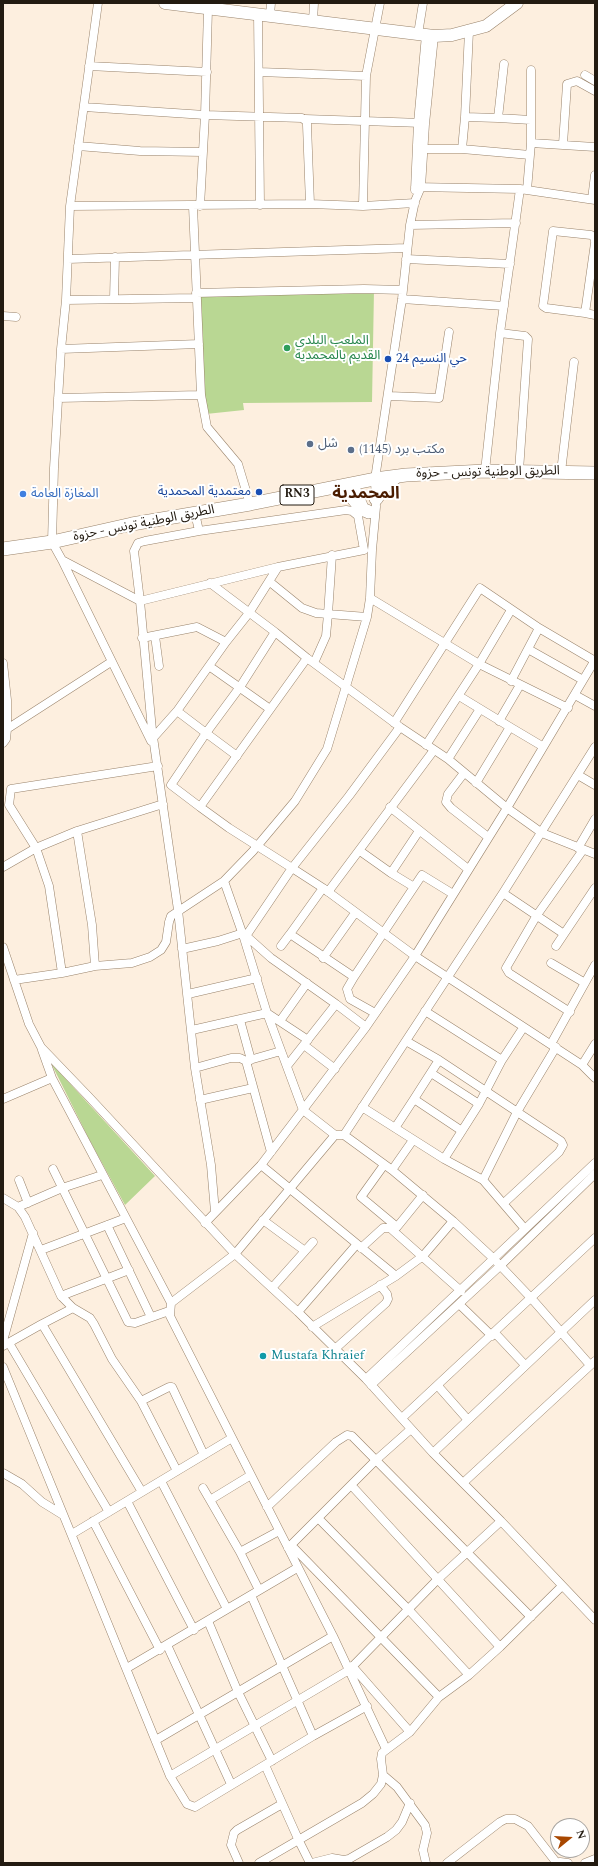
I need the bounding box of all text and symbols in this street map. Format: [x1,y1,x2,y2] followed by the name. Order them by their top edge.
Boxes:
[295,333,380,364] place label: الملعب البلدي القديم بالمحمدية
[282,343,292,353] marker: الملعب البلدي القديم بالمحمدية
[396,351,467,367] place label: حي النسيم 24
[383,354,393,364] marker: حي النسيم 24
[318,436,338,452] place label: شل
[305,439,315,449] marker: شل
[359,442,445,458] place label: مكتب برد (1145)
[346,445,356,455] marker: مكتب برد (1145)
[416,464,560,482] street label: الطريق الوطنية تونس - حزوة
[158,484,251,500] place label: معتمدية المحمدية
[280,485,314,505] road number: RN3
[332,485,400,505] district label: المحمدية
[31,486,98,502] place label: المغازة العامة
[254,487,264,497] marker: معتمدية المحمدية
[18,489,28,499] marker: المغازة العامة
[72,503,216,545] street label: الطريق الوطنية تونس - حزوة
[271,1348,364,1364] place label: Mustafa Khraief
[258,1351,268,1361] marker: Mustafa Khraief
[550,1818,590,1858] north arrow
[571,1828,590,1841] text: N

